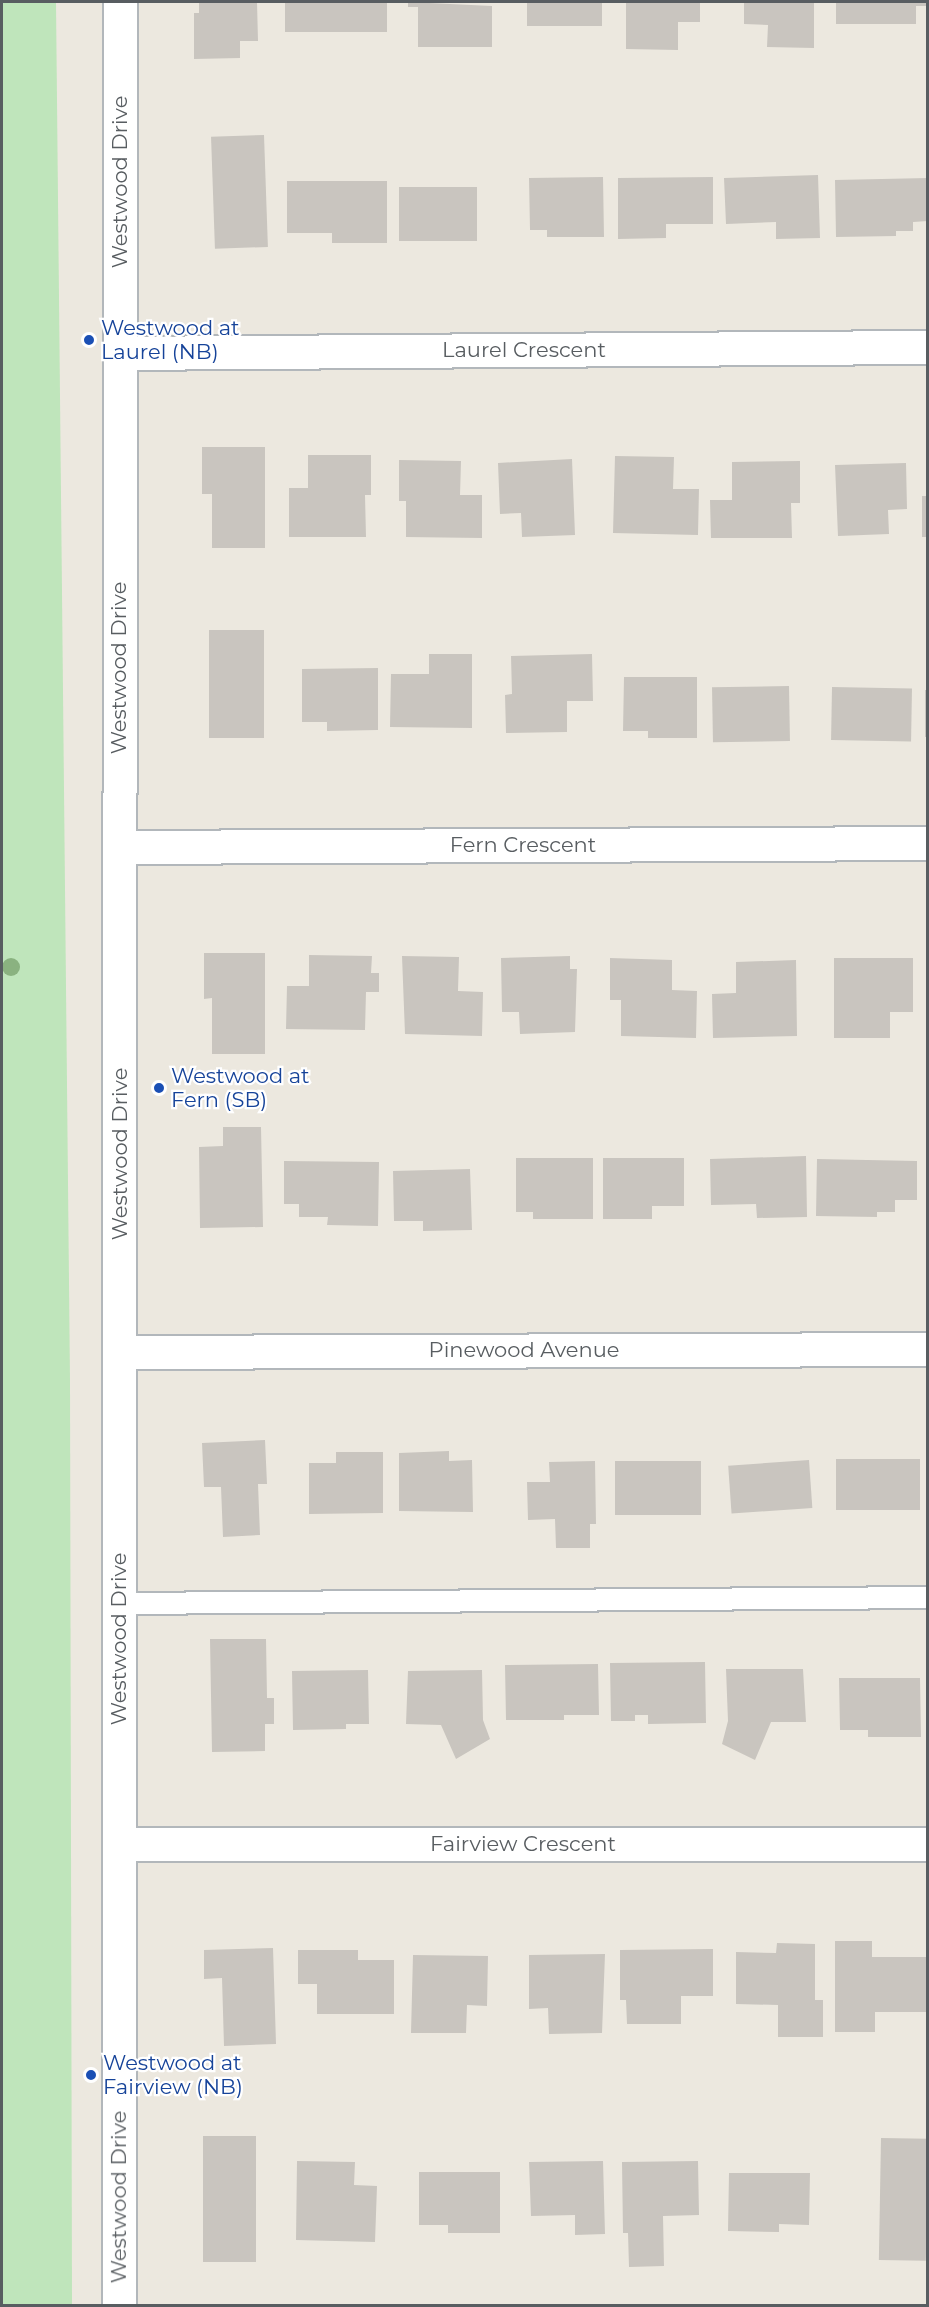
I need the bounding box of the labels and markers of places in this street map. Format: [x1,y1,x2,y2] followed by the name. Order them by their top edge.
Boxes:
[101,315,240,365] place label: Westwood at Laurel (NB)
[82,333,96,347] marker: Westwood at Laurel (NB)
[171,1063,310,1113] place label: Westwood at Fern (SB)
[152,1081,166,1095] marker: Westwood at Fern (SB)
[103,2050,243,2100] place label: Westwood at Fairview (NB)
[84,2068,98,2082] marker: Westwood at Fairview (NB)

